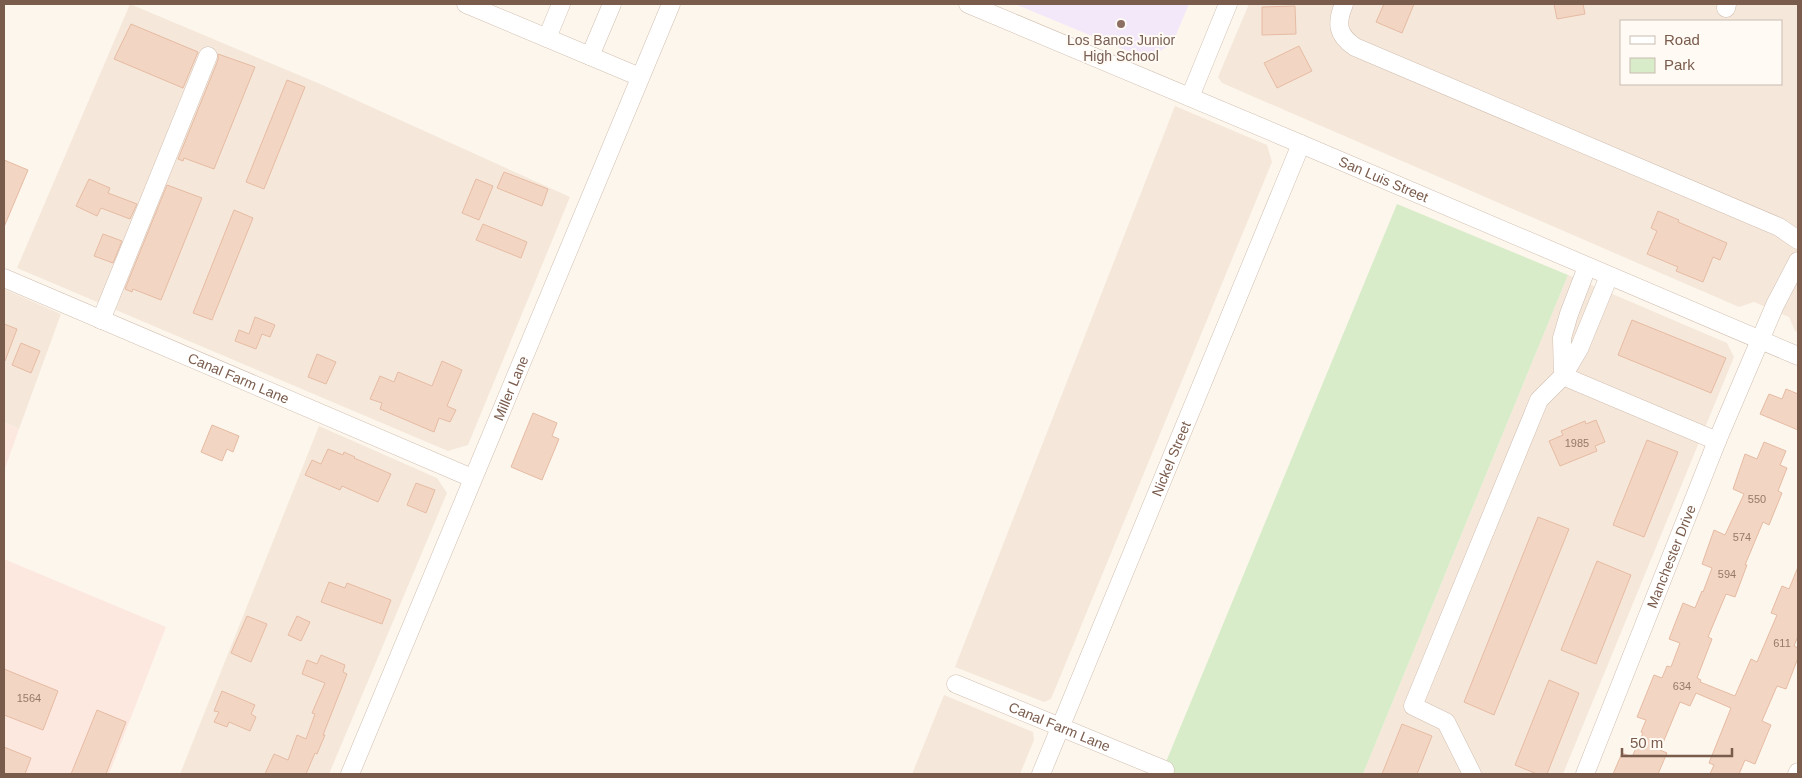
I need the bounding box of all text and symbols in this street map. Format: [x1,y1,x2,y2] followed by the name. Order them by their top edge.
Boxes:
[1115,18,1127,30] marker: Los Banos Junior High School
[1620,20,1782,85] legend
[1664,31,1700,48] text: Road
[1067,32,1175,64] place label: Los Banos Junior High School
[1664,56,1695,73] text: Park
[1336,153,1431,205] street label: San Luis Street
[186,350,292,407] street label: Canal Farm Lane
[490,353,531,423] street label: Miller Lane
[1149,419,1194,499] street label: Nickel Street
[1565,437,1589,449] house number: 1985
[1748,493,1766,505] house number: 550
[1644,502,1699,610] street label: Manchester Drive
[1733,531,1751,543] house number: 574
[1718,568,1736,580] house number: 594
[1773,637,1791,649] house number: 611
[1673,680,1691,692] house number: 634
[17,692,41,704] house number: 1564
[1006,699,1113,755] street label: Canal Farm Lane
[1622,726,1732,758] scale bar
[1630,734,1663,751] text: 50 m

